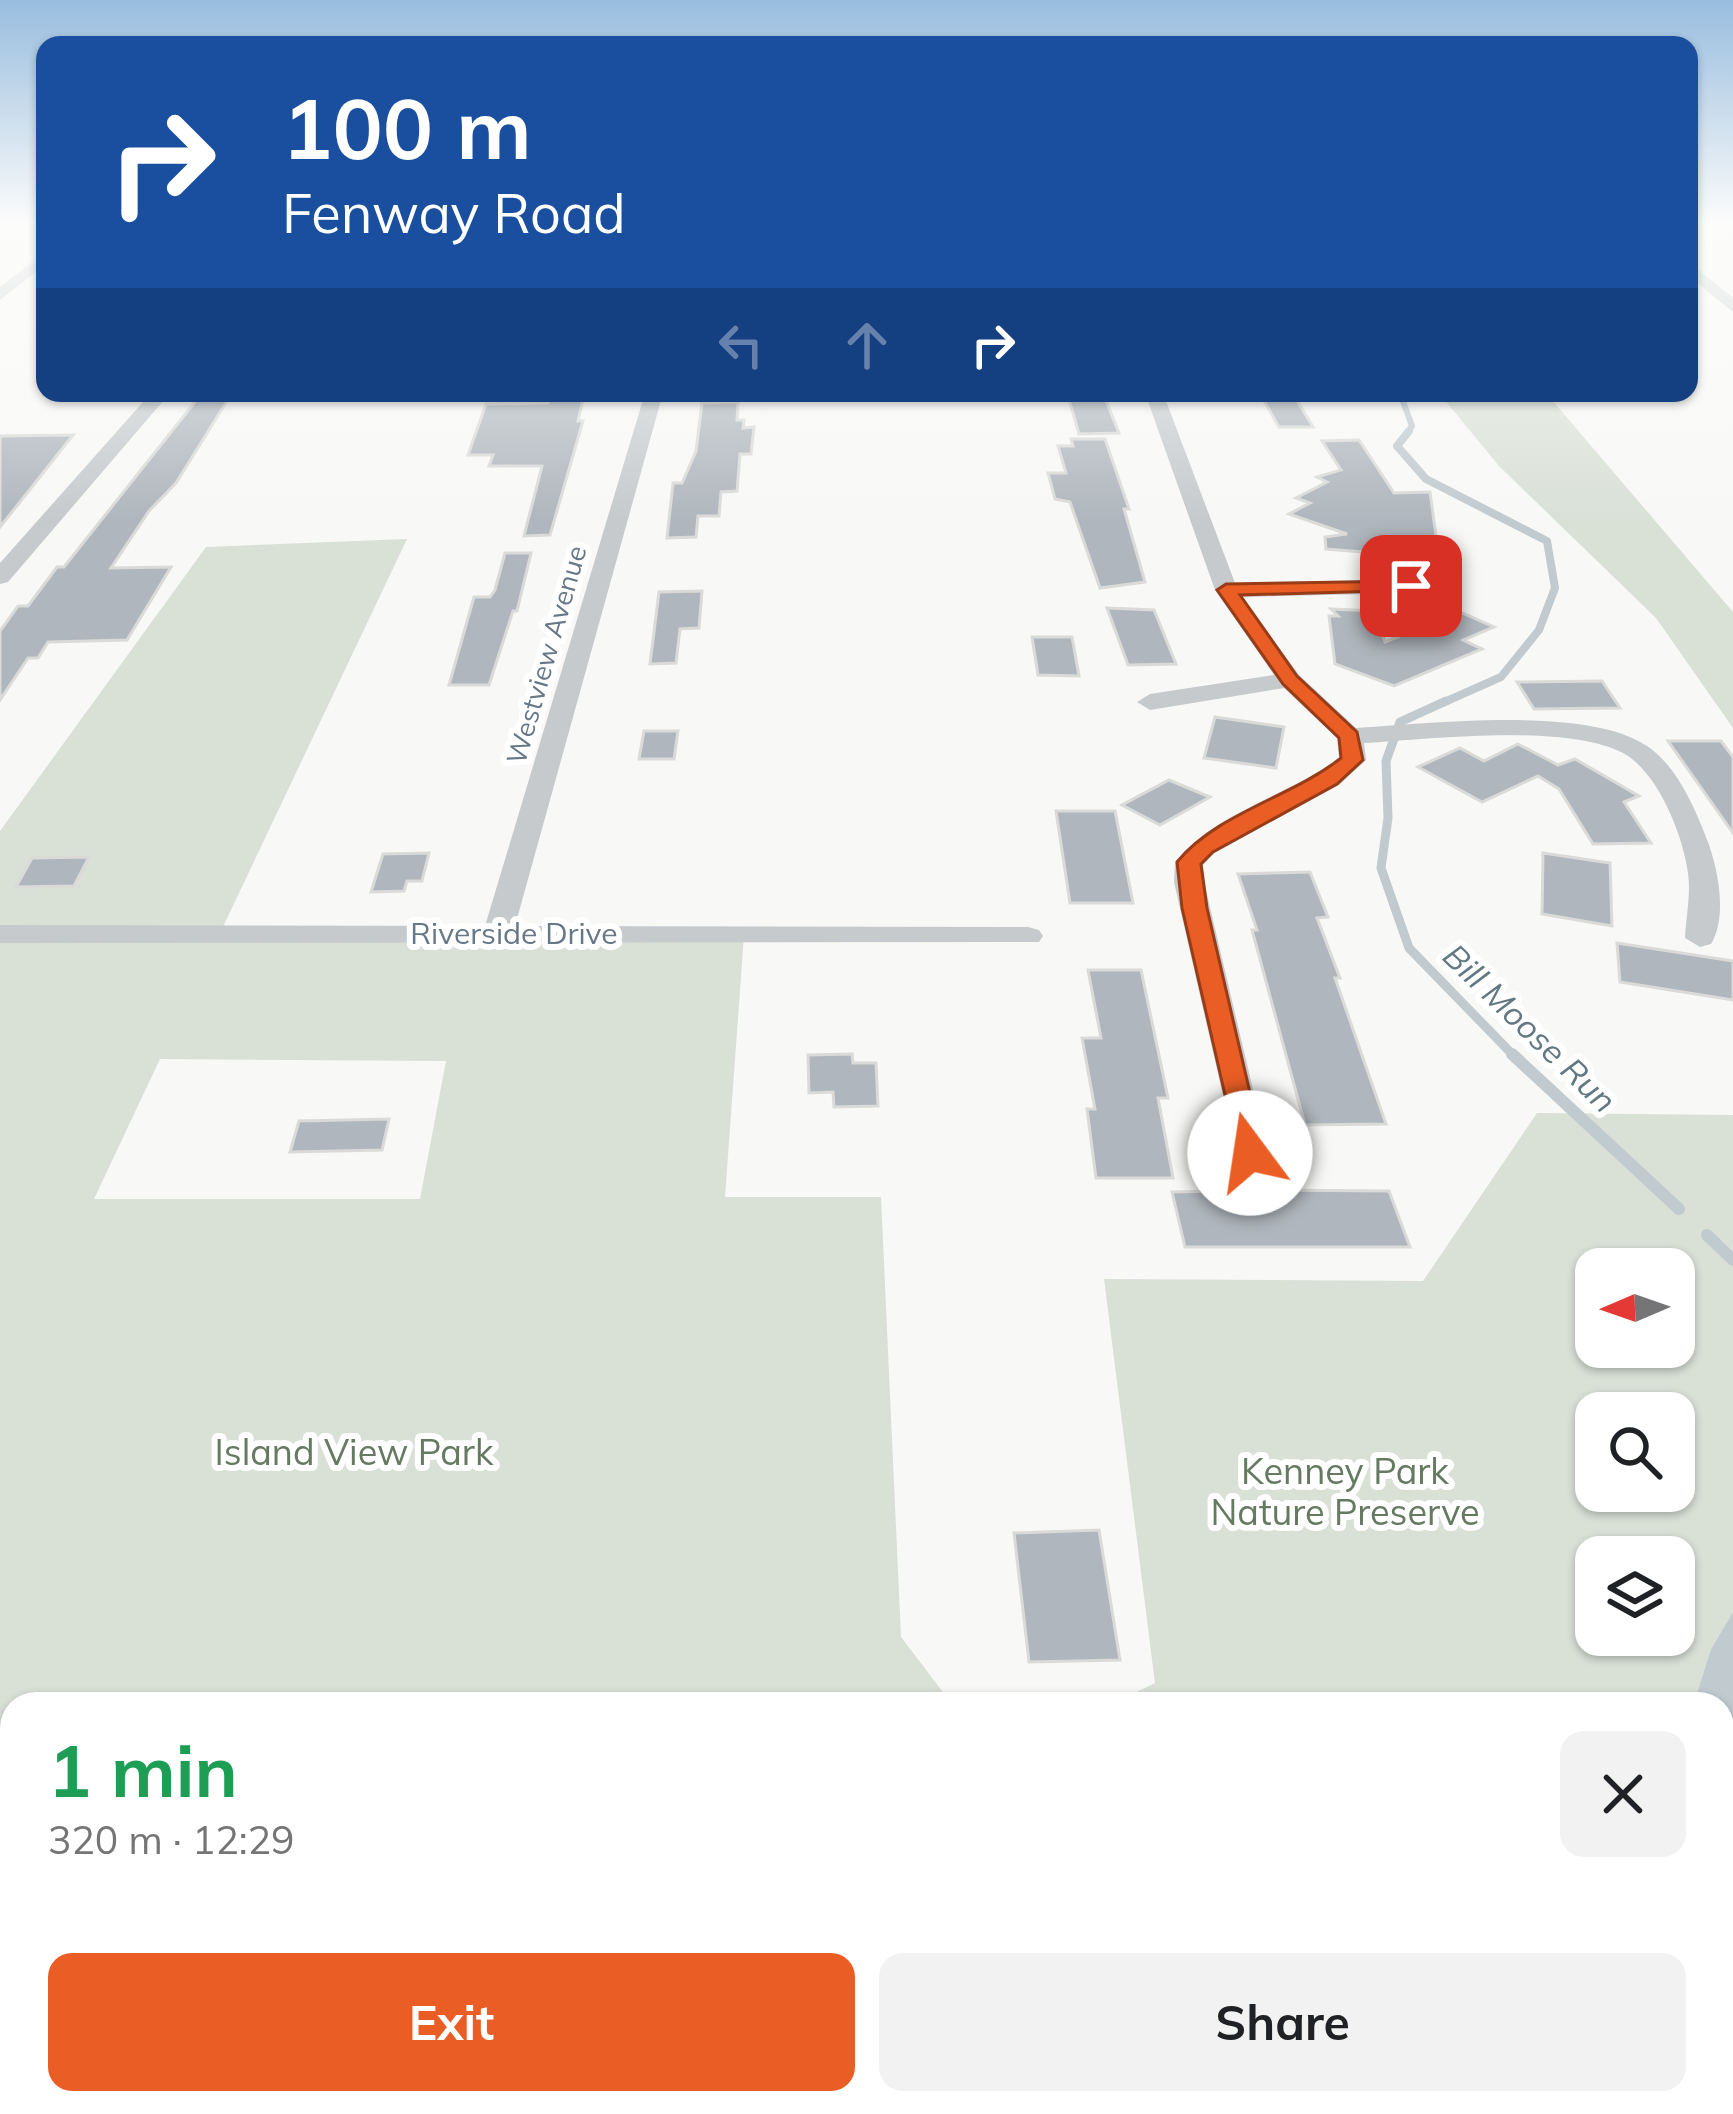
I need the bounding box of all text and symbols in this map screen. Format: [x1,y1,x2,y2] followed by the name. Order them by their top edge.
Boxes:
[282,75,532,180] text: 100 m
[84,84,240,240] icon: right
[282,179,626,247] text: Fenway Road
[708,312,774,378] icon: left
[834,312,900,378] icon: ahead
[960,312,1026,378] icon: right
[1360,535,1462,637] pin
[499,541,594,768] street label: Westview Avenue
[1378,553,1444,619] icon: arrive
[410,914,618,952] street label: Riverside Drive
[1435,935,1625,1120] water label: Bill Moose Run
[1187,1090,1313,1216] position arrow
[1575,1248,1695,1368] north arrow
[1575,1248,1695,1656] map controls
[1575,1392,1695,1512] button: search
[215,1429,494,1474] park label: Island View Park
[1210,1448,1480,1534] park label: Kenney Park Nature Preserve
[1575,1536,1695,1656] button: layers
[48,1725,238,1815] text: 1 min
[1560,1731,1686,1857] button: close
[48,1815,294,1864] text: 320 m · 12:29
[48,1953,855,2091] button: Exit
[879,1953,1686,2091] button: Share

